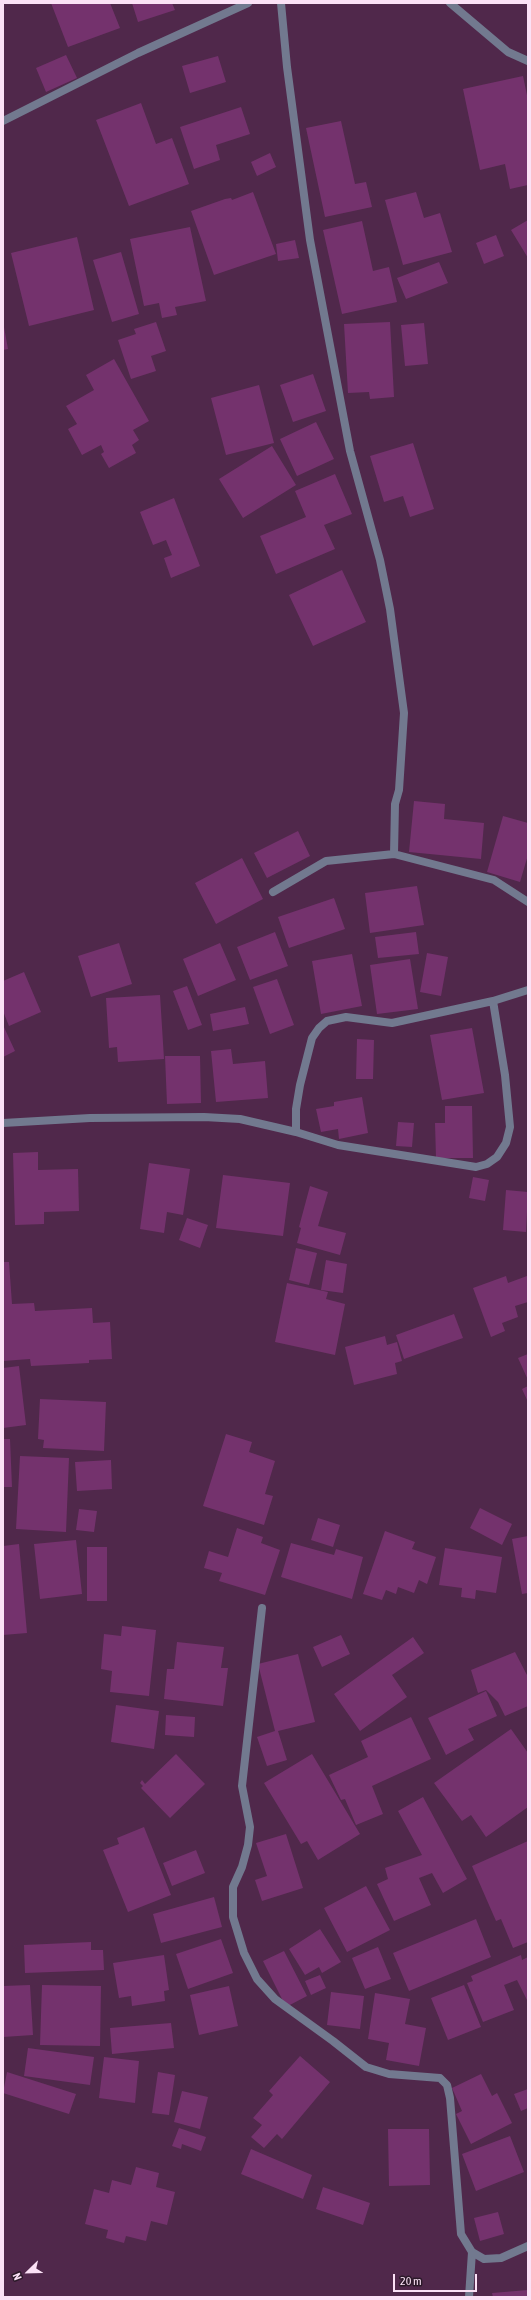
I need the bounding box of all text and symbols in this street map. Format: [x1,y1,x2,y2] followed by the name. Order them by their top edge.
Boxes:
[8,2252,48,2292] north arrow
[395,2266,479,2292] scale bar
[10,2271,24,2282] text: N
[400,2274,422,2288] text: 20 m

